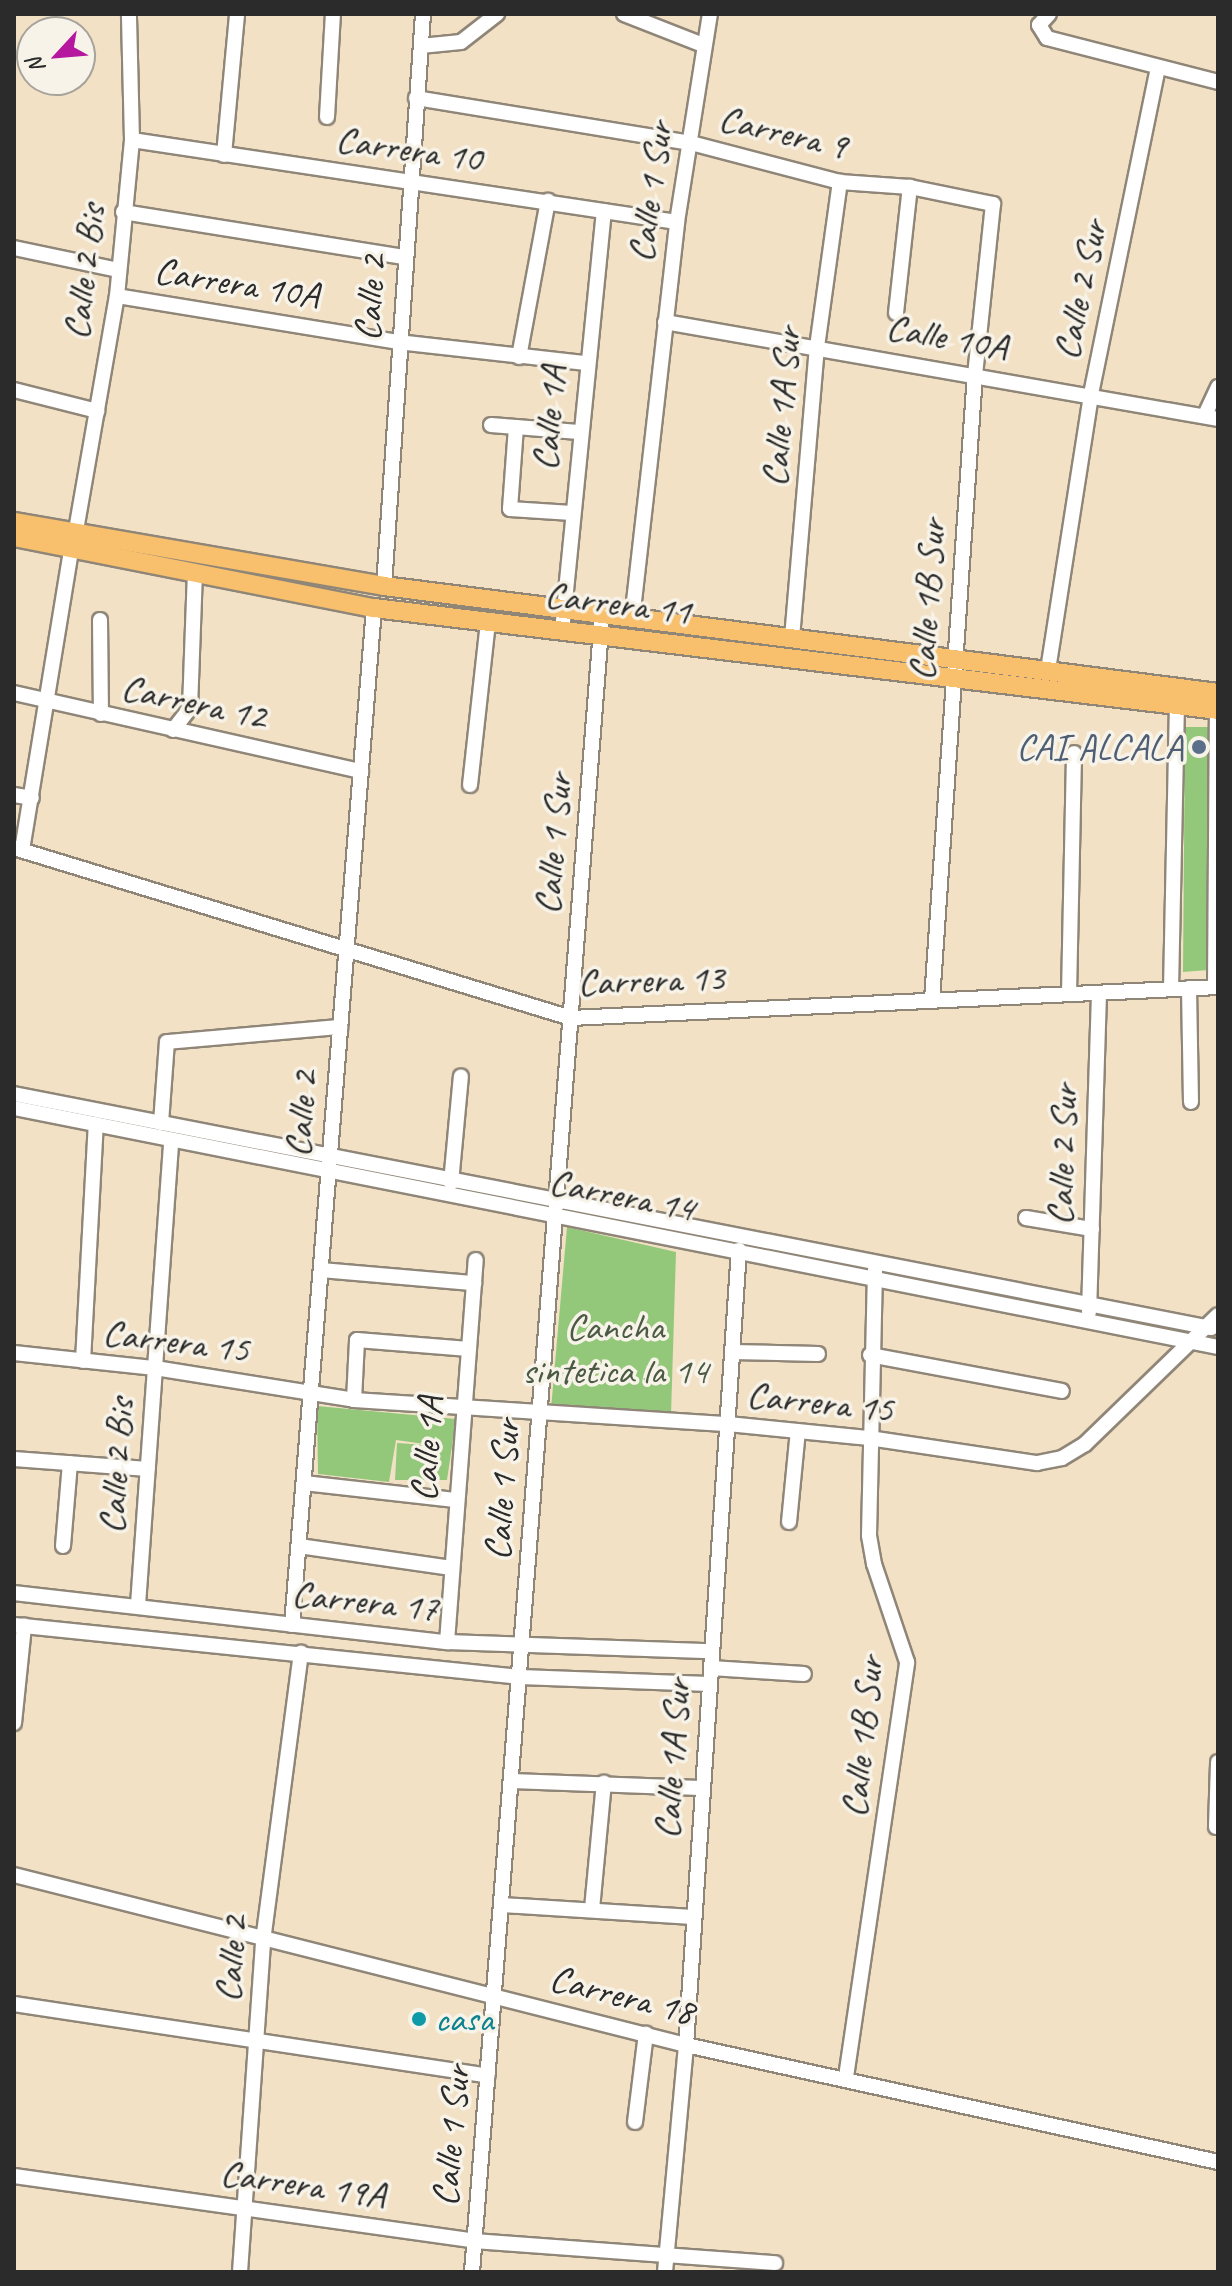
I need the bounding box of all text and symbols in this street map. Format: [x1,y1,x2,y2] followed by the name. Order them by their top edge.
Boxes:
[16,16,96,96] north arrow
[21,53,52,78] text: N
[715,95,851,169] street label: Carrera 9
[333,116,485,182] street label: Carrera 10
[618,119,682,265] street label: Calle 1 Sur
[53,202,115,342] street label: Calle 2 Bis
[1043,216,1117,364] street label: Calle 2 Sur
[151,247,323,319] street label: Carrera 10A
[344,253,396,343] street label: Calle 2
[883,304,1011,370] street label: Calle 10A
[751,325,811,489] street label: Calle 1A Sur
[522,364,576,472] street label: Calle 1A
[899,518,955,682] street label: Calle 1B Sur
[542,571,694,635] street label: Carrera 11
[117,664,271,740] street label: Carrera 12
[1017,724,1183,770] place label: CAI ALCALA
[1190,738,1208,756] marker: CAI ALCALA
[524,772,582,916] street label: Calle 1 Sur
[577,955,725,1005] street label: Carrera 13
[275,1069,327,1159] street label: Calle 2
[1037,1084,1087,1226] street label: Calle 2 Sur
[546,1159,698,1231] street label: Carrera 14
[521,1304,709,1394] park label: Cancha sintetica la 14
[100,1309,252,1373] street label: Carrera 15
[745,1372,895,1432] street label: Carrera 15
[401,1395,453,1503] street label: Calle 1A
[89,1397,143,1535] street label: Calle 2 Bis
[474,1418,530,1562] street label: Calle 1 Sur
[290,1571,440,1631] street label: Carrera 17
[831,1655,893,1819] street label: Calle 1B Sur
[644,1678,700,1840] street label: Calle 1A Sur
[205,1914,257,2004] street label: Calle 2
[545,1955,699,2035] street label: Carrera 18
[435,1996,493,2042] place label: casa
[410,2010,428,2028] marker: casa
[422,2064,480,2208] street label: Calle 1 Sur
[218,2150,388,2218] street label: Carrera 19A

